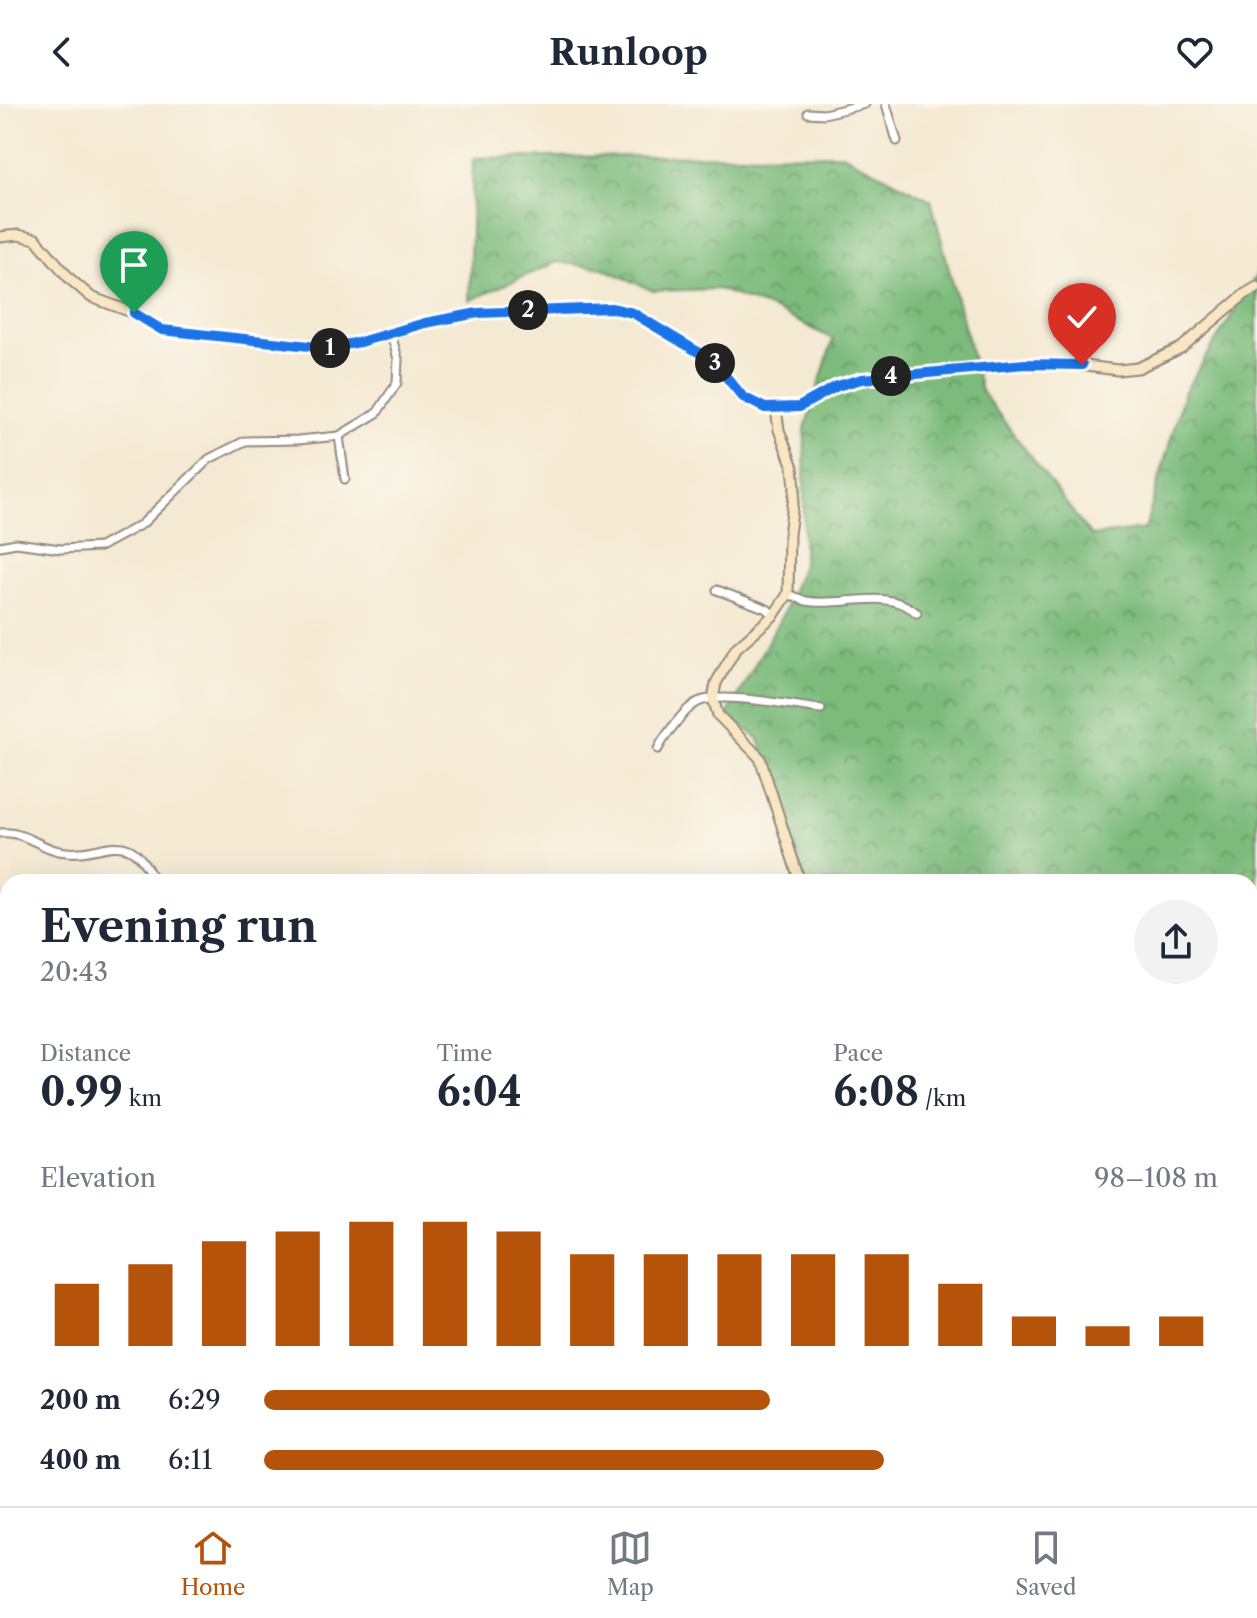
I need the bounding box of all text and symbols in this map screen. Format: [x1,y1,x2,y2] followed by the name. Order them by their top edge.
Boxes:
[40,30,84,74] icon: back
[549,30,708,74] text: Runloop
[1173,30,1217,74] icon: heart
[100,231,168,313] pin
[112,243,156,287] icon: arrive
[1048,283,1116,365] pin
[508,290,548,330] pin: 2
[1060,295,1104,339] icon: check
[522,296,535,323] text: 2
[310,328,350,368] pin: 1
[325,334,335,361] text: 1
[695,343,735,383] pin: 3
[709,349,721,376] text: 3
[871,356,911,396] pin: 4
[884,362,898,389] text: 4
[40,899,317,953] text: Evening run
[1134,900,1218,984] button: share
[40,956,108,988] text: 20:43
[40,1040,131,1067] text: Distance
[437,1040,492,1067] text: Time
[833,1040,883,1067] text: Pace
[40,1067,123,1116] text: 0.99
[437,1067,522,1116] text: 6:04
[833,1067,919,1116] text: 6:08
[123,1085,162,1112] text: km
[919,1085,966,1112] text: /km
[40,1162,156,1194] text: Elevation
[1094,1162,1218,1194] text: 98–108 m
[40,1384,121,1416] text: 200 m
[168,1384,221,1416] text: 6:29
[40,1444,121,1476] text: 400 m
[168,1444,212,1476] text: 6:11
[181,1526,245,1601] tab: Home
[607,1526,654,1601] tab: Map
[1015,1526,1076,1601] tab: Saved

